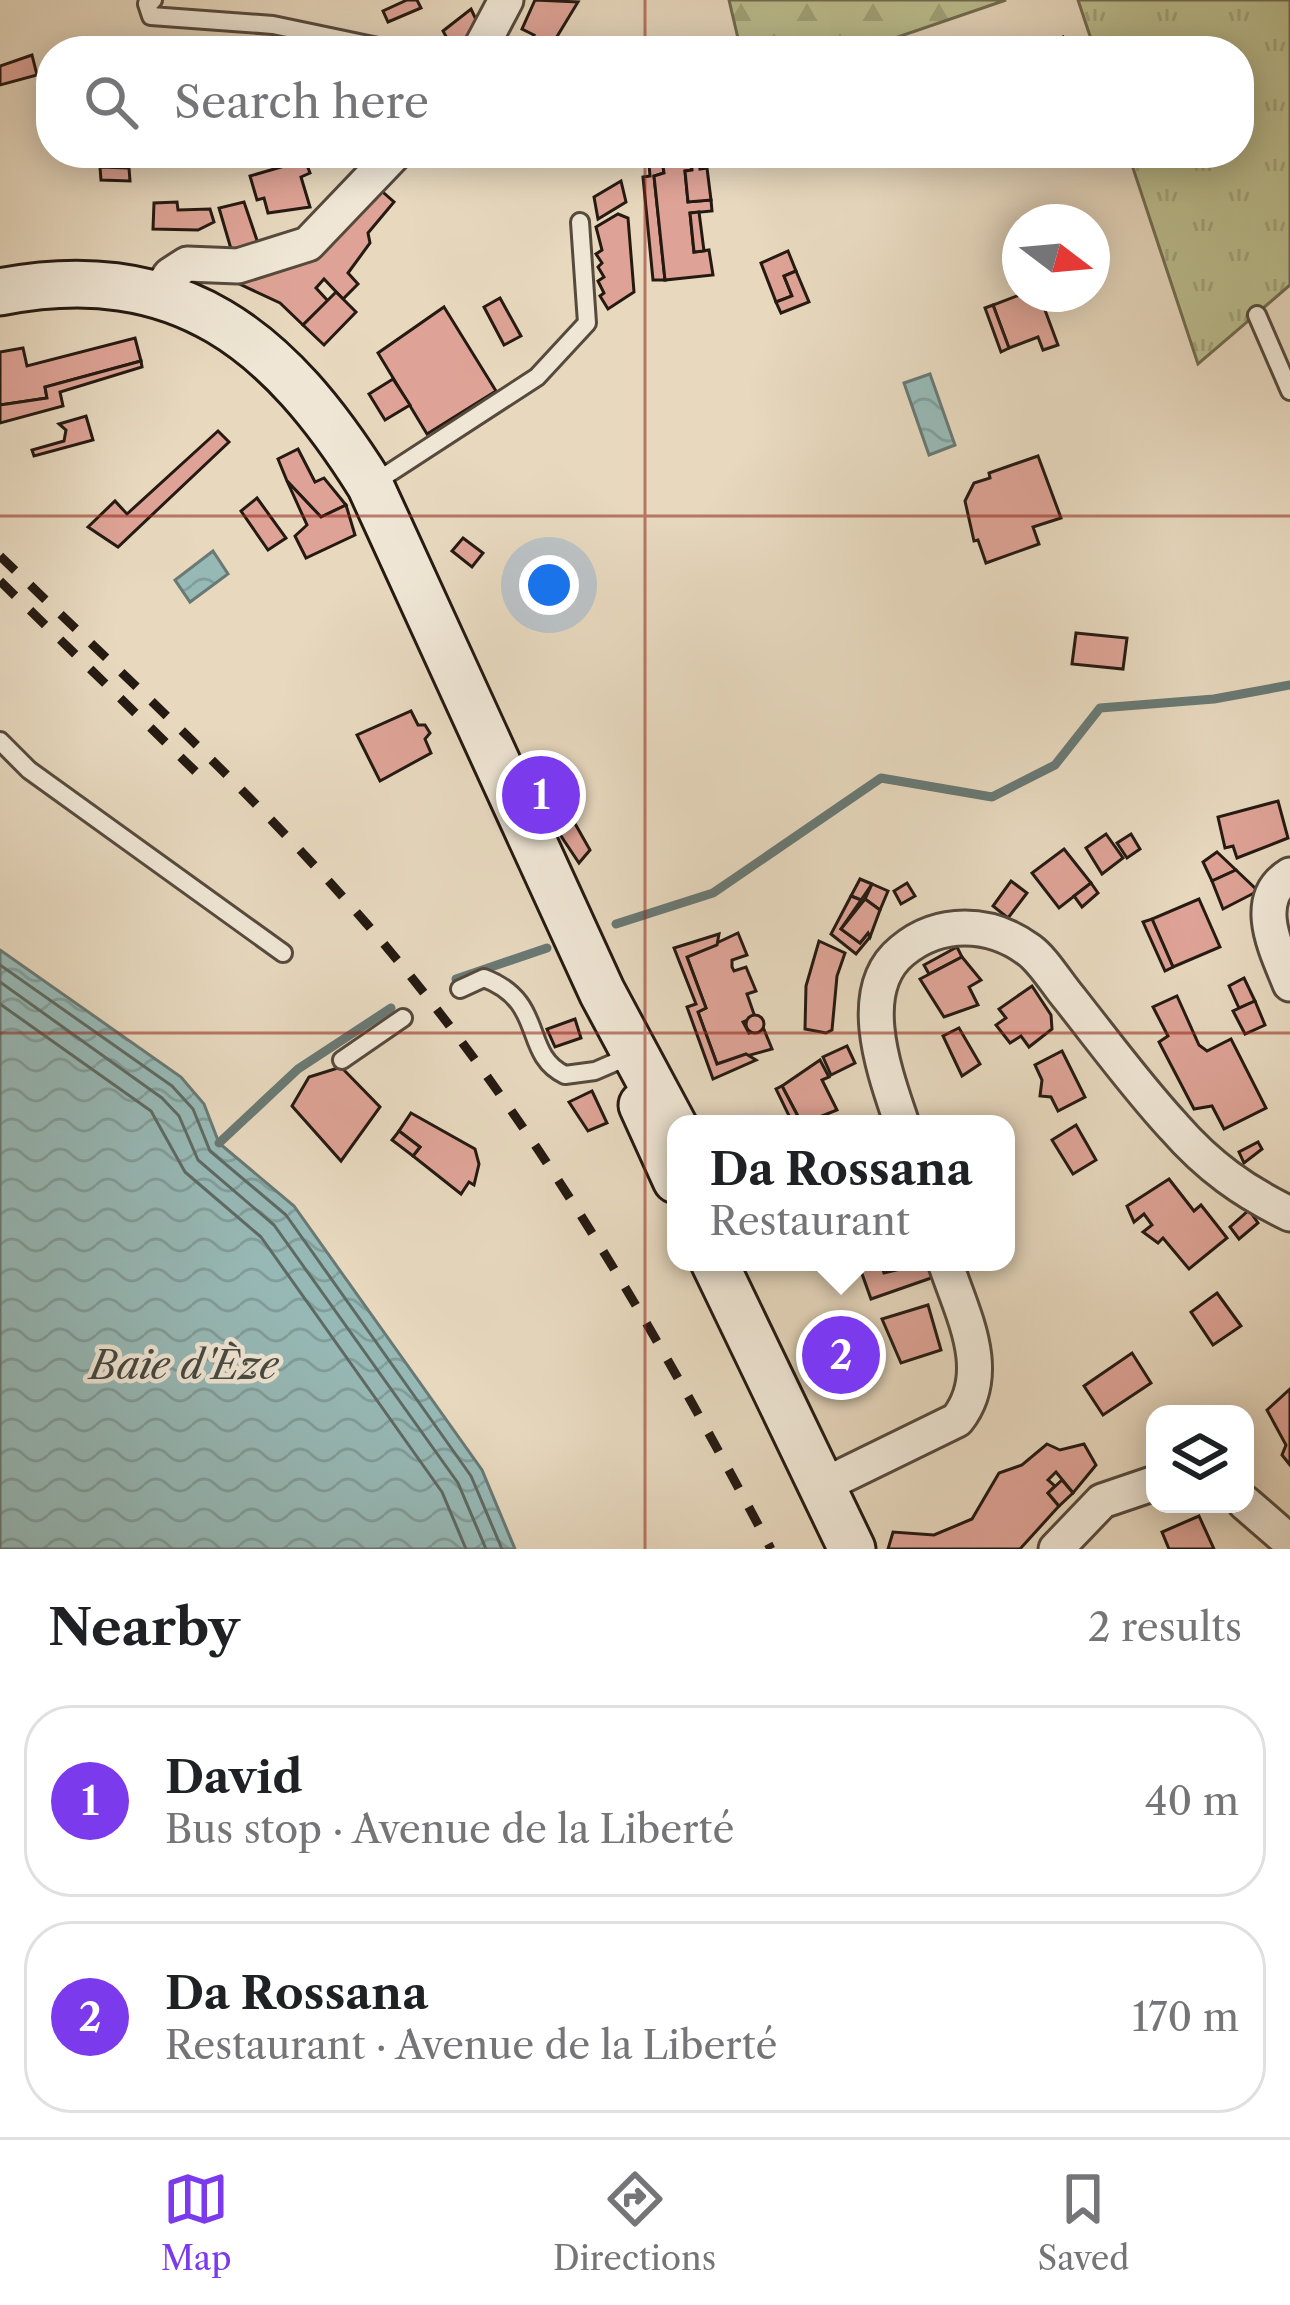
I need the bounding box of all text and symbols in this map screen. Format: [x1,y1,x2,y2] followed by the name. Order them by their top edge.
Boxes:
[36,36,1254,168] search box
[78,69,144,135] icon: search
[174,74,429,130] text: Search here
[1002,204,1110,312] north arrow
[519,555,579,615] your location
[502,750,580,840] pin: 1
[667,1115,1015,1271] popup
[709,1141,973,1197] text: Da Rossana
[709,1197,910,1245] text: Restaurant
[802,1310,880,1400] pin: 2
[87,1341,280,1389] water label: Baie d'Èze
[1146,1405,1254,1513] map controls
[1146,1405,1254,1513] button: layers
[48,1596,240,1658] text: Nearby
[1088,1603,1242,1651] text: 2 results
[165,1749,302,1805] text: David
[81,1777,99,1825] text: 1
[1145,1777,1239,1825] text: 40 m
[165,1805,734,1853] text: Bus stop · Avenue de la Liberté
[165,1965,428,2021] text: Da Rossana
[78,1993,102,2041] text: 2
[1132,1993,1239,2041] text: 170 m
[165,2021,777,2069] text: Restaurant · Avenue de la Liberté
[161,2166,232,2279] tab: Map
[553,2166,716,2279] tab: Directions
[1038,2166,1129,2279] tab: Saved

